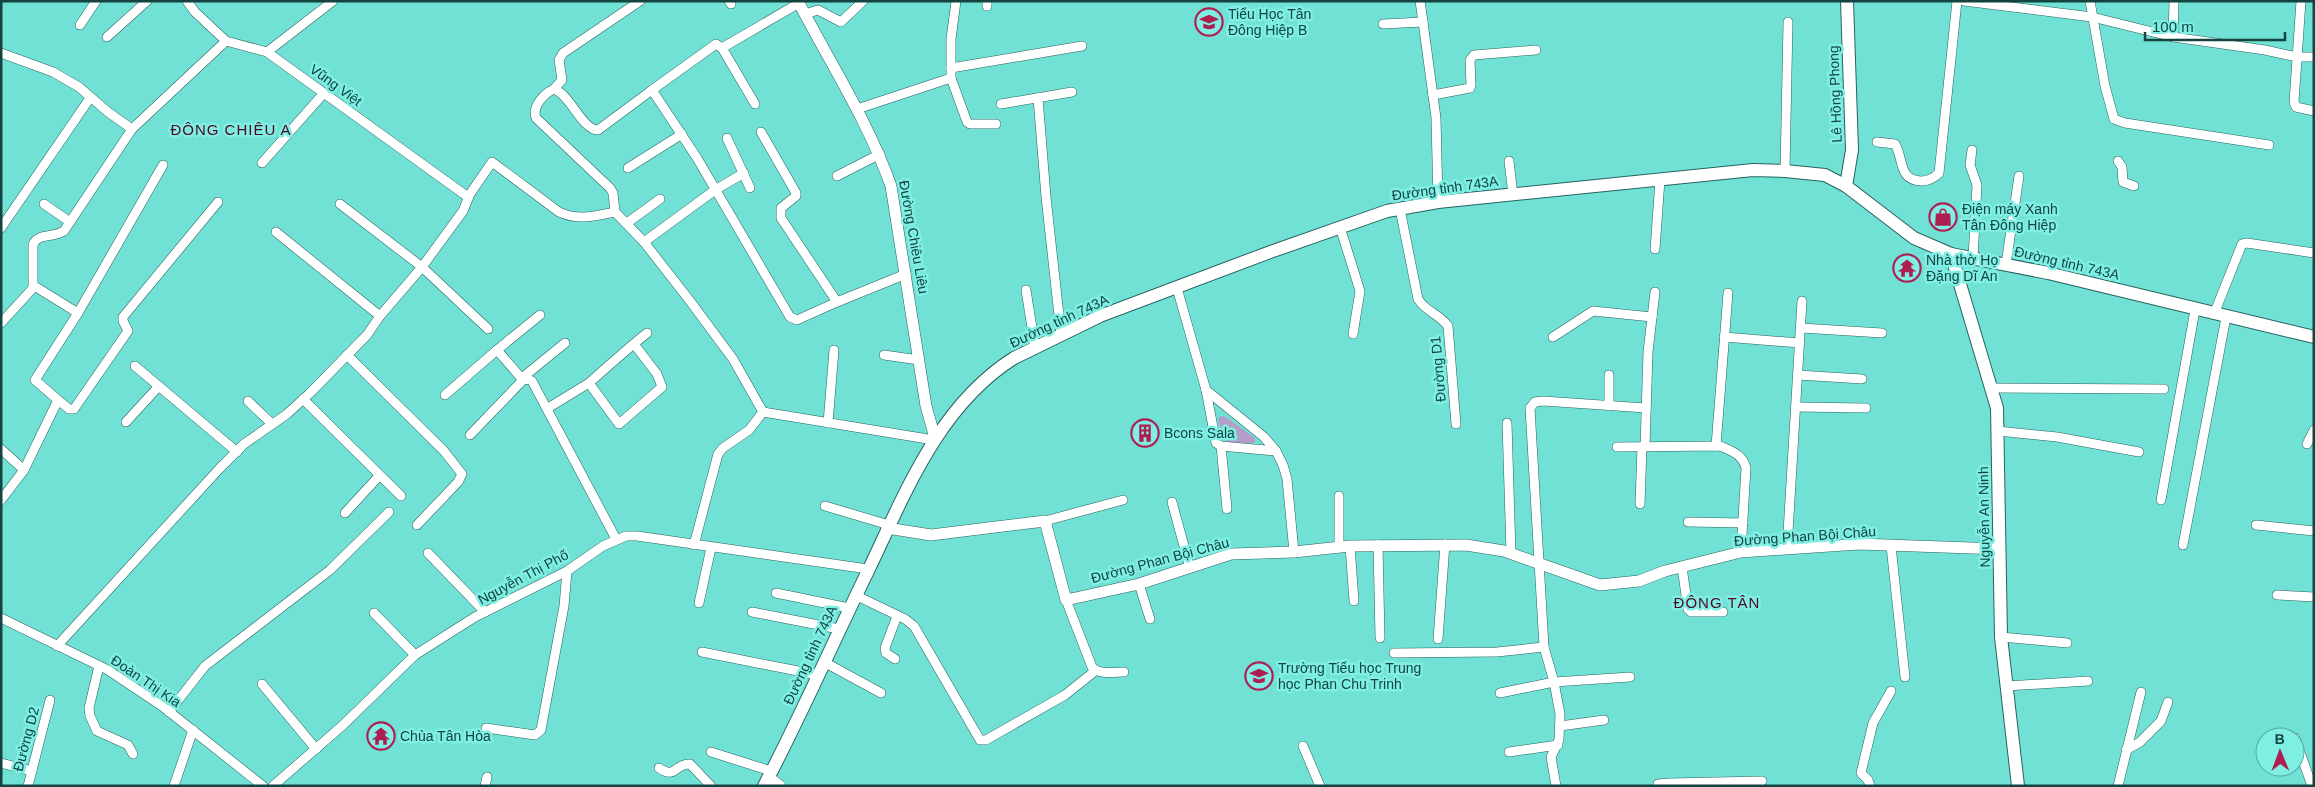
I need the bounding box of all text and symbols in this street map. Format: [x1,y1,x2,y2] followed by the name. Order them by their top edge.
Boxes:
[1228,6,1311,38] place label: Tiểu Học Tân Đông Hiệp B
[1194,7,1224,37] school or university icon: Tiểu Học Tân Đông Hiệp B
[2145,10,2285,42] scale bar
[2152,18,2194,35] text: 100 m
[1825,45,1845,143] street label: Lê Hồng Phong
[307,61,365,109] street label: Vũng Việt
[170,121,292,138] district label: ĐÔNG CHIÊU A
[1391,173,1500,203] street label: Đường tỉnh 743A
[896,179,932,295] street label: Đường Chiêu Liêu
[1962,201,2058,233] place label: Điện máy Xanh Tân Đông Hiệp
[1928,202,1958,232] shop icon: Điện máy Xanh Tân Đông Hiệp
[2013,243,2122,283] street label: Đường tỉnh 743A
[1926,252,1998,284] place label: Nhà thờ Họ Đặng Dĩ An
[1892,253,1922,283] temple icon: Nhà thờ Họ Đặng Dĩ An
[1007,291,1112,351] street label: Đường tỉnh 743A
[1427,335,1449,403] street label: Đường D1
[1130,418,1160,448] building icon: Bcons Sala
[1164,425,1235,441] place label: Bcons Sala
[1975,466,1993,568] street label: Nguyễn An Ninh
[1733,523,1877,549] street label: Đường Phan Bội Châu
[1089,534,1231,586] street label: Đường Phan Bội Châu
[475,546,571,608] street label: Nguyễn Thị Phố
[1674,594,1760,611] district label: ĐÔNG TÂN
[780,602,840,707] street label: Đường tỉnh 743A
[108,652,184,710] street label: Đoàn Thị Kia
[1278,660,1421,692] place label: Trường Tiểu học Trung học Phan Chu Trinh
[1244,661,1274,691] school or university icon: Trường Tiểu học Trung học Phan Chu Trinh
[10,705,42,773] street label: Đường D2
[366,721,396,751] temple icon: Chùa Tân Hòa
[2255,727,2305,777] north arrow
[400,728,491,744] place label: Chùa Tân Hòa
[2275,731,2285,747] text: B

